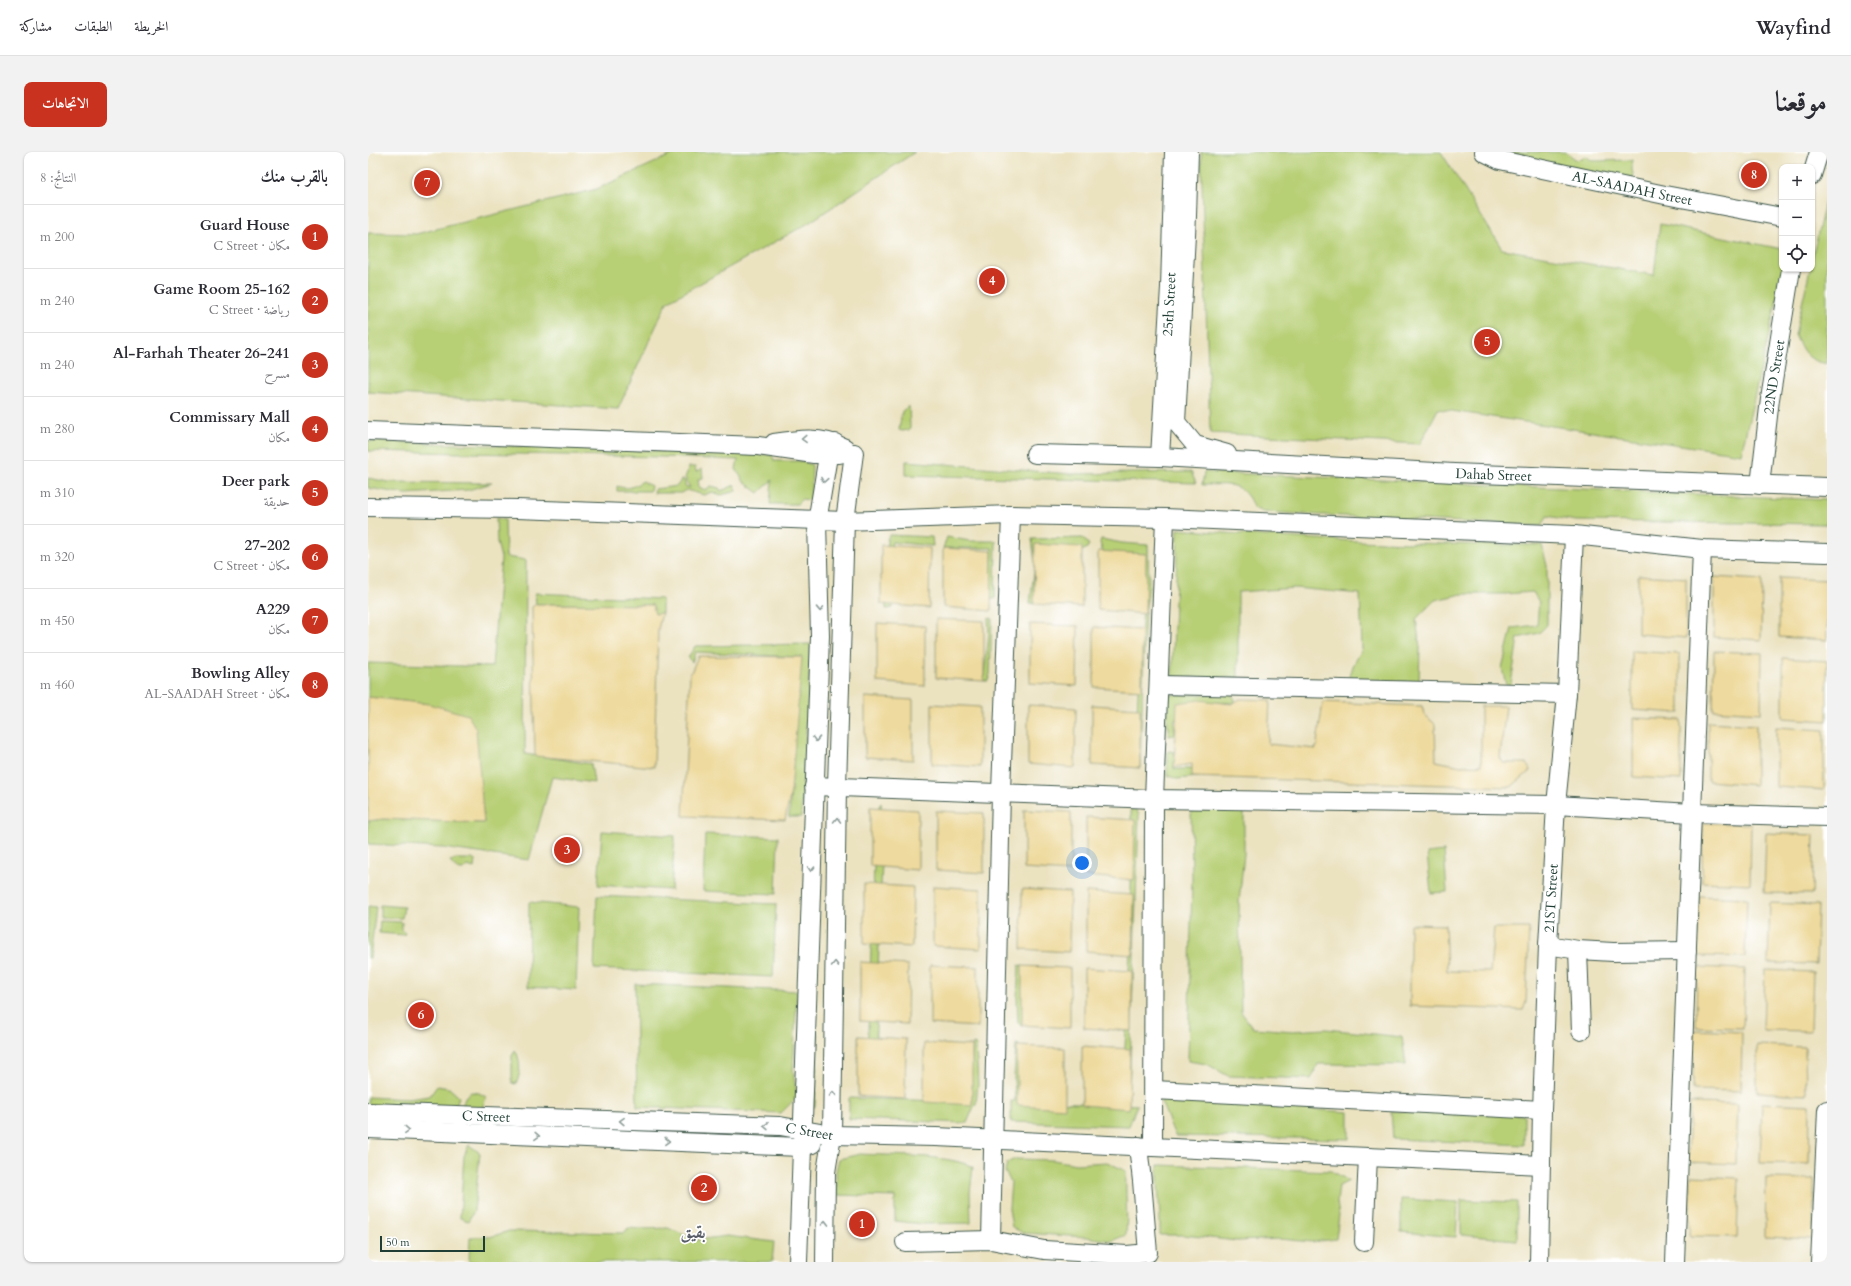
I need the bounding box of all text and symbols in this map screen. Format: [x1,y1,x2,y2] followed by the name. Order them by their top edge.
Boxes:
[1756,15,1831,41] text: Wayfind
[20,17,52,36] text: مشاركة
[74,17,112,36] text: الطبقات
[134,17,168,36] text: الخريطة
[24,82,107,127] button: الاتجاهات
[1775,83,1827,121] text: موقعنا
[1741,160,1767,190] pin: 8
[1779,164,1815,272] map controls
[1779,164,1815,200] button: +
[261,165,328,188] text: بالقرب منك
[1570,167,1694,210] street label: AL-SAADAH Street
[414,168,440,198] pin: 7
[40,169,76,187] text: النتائج: 8
[1779,200,1815,236] button: −
[200,215,290,235] text: Guard House
[40,228,74,246] text: 200 m
[312,228,318,246] text: 1
[1779,236,1815,272] button: locate
[213,237,290,255] text: مكان · C Street
[979,266,1005,296] pin: 4
[1158,271,1180,337] street label: 25th Street
[153,279,290,299] text: 25-162 Game Room
[40,292,74,310] text: 240 m
[312,292,318,310] text: 2
[209,301,290,319] text: رياضة · C Street
[1474,327,1500,357] pin: 5
[1759,338,1790,415] street label: 22ND Street
[113,343,290,363] text: 26-241 Al-Farhah Theater
[40,356,74,374] text: 240 m
[312,356,318,374] text: 3
[264,365,290,383] text: مسرح
[169,407,290,427] text: Commissary Mall
[40,420,74,438] text: 280 m
[312,420,318,438] text: 4
[268,429,290,447] text: مكان
[801,435,807,443] one-way arrow
[1455,464,1532,486] street label: Dahab Street
[222,471,290,491] text: Deer park
[820,477,829,483] one-way arrow
[40,484,74,502] text: 310 m
[312,484,318,502] text: 5
[264,493,290,511] text: حديقة
[244,535,290,555] text: 27-202
[40,548,74,566] text: 320 m
[312,548,318,566] text: 6
[213,557,290,575] text: مكان · C Street
[256,599,290,619] text: A229
[815,606,824,612] one-way arrow
[40,612,74,630] text: 450 m
[312,612,318,630] text: 7
[268,621,290,639] text: مكان
[191,663,290,683] text: Bowling Alley
[40,676,74,694] text: 460 m
[312,676,318,694] text: 8
[145,685,290,703] text: مكان · AL-SAADAH Street
[812,736,820,742] one-way arrow
[832,817,841,823] one-way arrow
[554,835,580,865] pin: 3
[1072,853,1092,873] your location
[1540,863,1563,933] street label: 21ST Street
[807,866,815,872] one-way arrow
[831,961,839,967] one-way arrow
[408,1000,434,1030] pin: 6
[829,1091,837,1097] one-way arrow
[462,1106,511,1127] street label: C Street
[619,1117,625,1126] one-way arrow
[784,1118,835,1145] street label: C Street
[763,1122,769,1130] one-way arrow
[404,1126,410,1135] one-way arrow
[534,1132,540,1140] one-way arrow
[664,1137,670,1146] one-way arrow
[691,1173,717,1203] pin: 2
[849,1209,875,1239] pin: 1
[680,1220,706,1245] district label: بقيق
[821,1220,829,1226] one-way arrow
[380,1234,485,1253] scale bar
[386,1235,410,1250] text: 50 m

